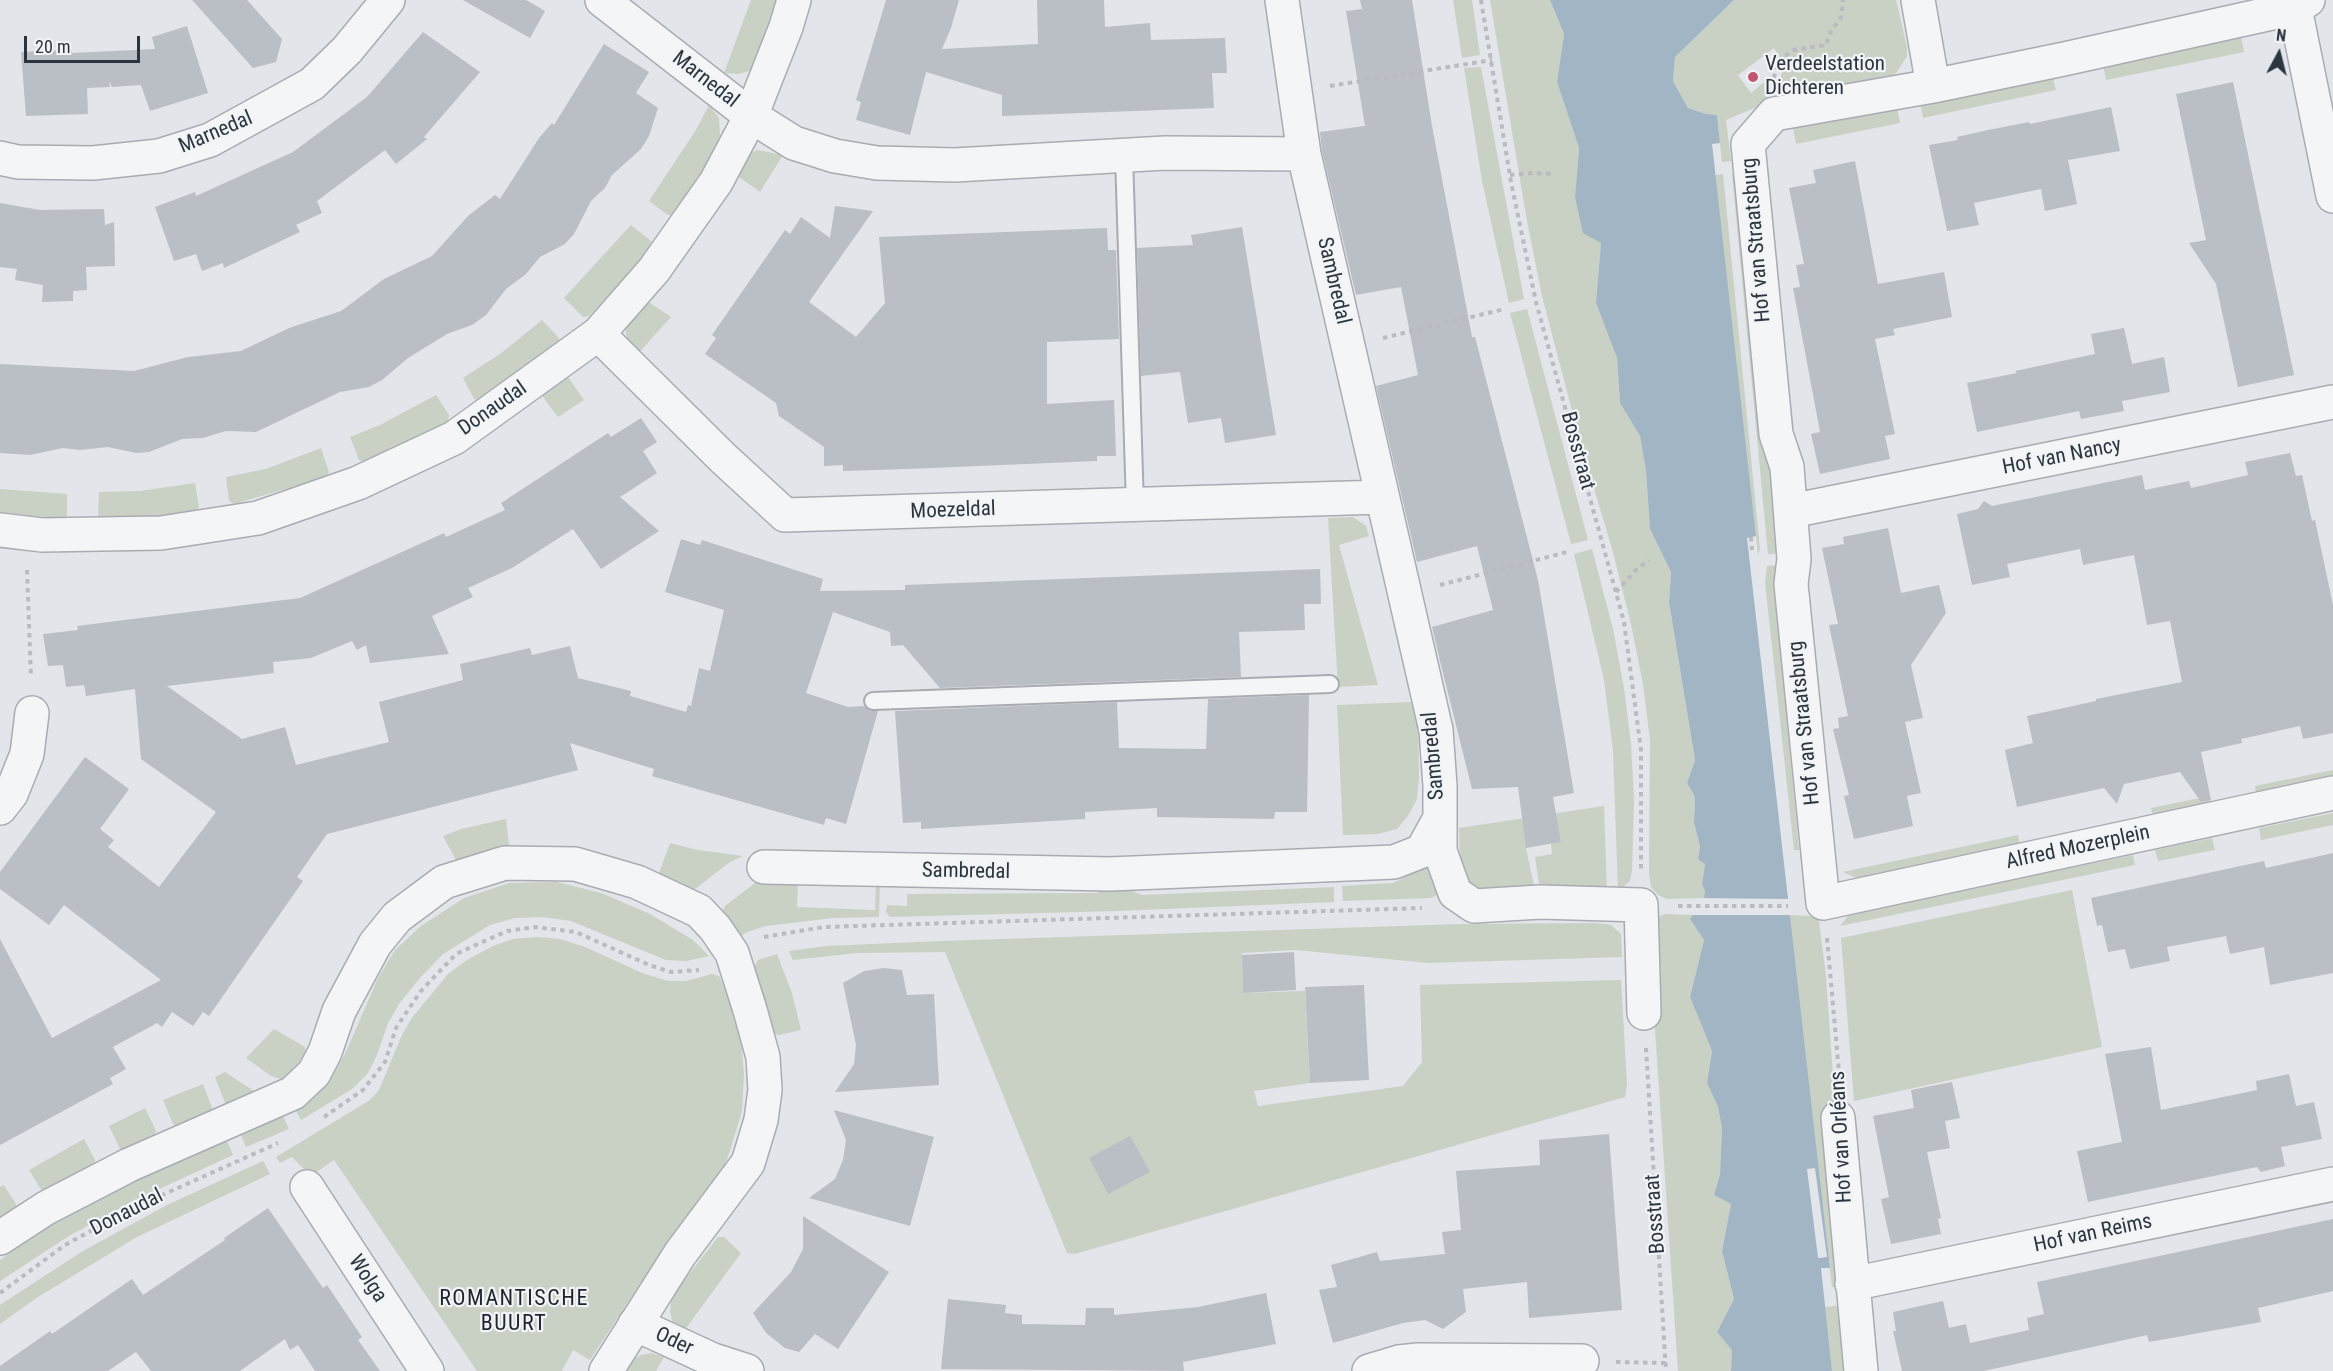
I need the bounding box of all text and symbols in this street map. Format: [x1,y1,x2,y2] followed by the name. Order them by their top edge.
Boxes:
[27,24,142,62] scale bar
[2249,24,2309,84] north arrow
[2275,26,2287,46] text: N
[35,36,70,57] text: 20 m
[667,46,743,114] street label: Marnedal
[1765,52,1885,102] place label: Verdeelstation Dichteren
[1746,70,1760,84] marker: Verdeelstation Dichteren
[175,106,257,160] street label: Marnedal
[1737,157,1777,323] street label: Hof van Straatsburg
[1311,235,1355,327] street label: Sambredal
[454,376,532,442] street label: Donaudal
[1555,409,1599,493] street label: Bosstraat
[2000,433,2124,481] street label: Hof van Nancy
[910,497,996,525] street label: Moezeldal
[1784,640,1826,806] street label: Hof van Straatsburg
[1418,711,1450,801] street label: Sambredal
[2004,820,2152,876] street label: Alfred Mozerplein
[922,859,1010,885] street label: Sambredal
[1826,1070,1858,1204] street label: Hof van Orléans
[1641,1173,1671,1255] street label: Bosstraat
[86,1184,168,1242] street label: Donaudal
[2032,1209,2154,1259] street label: Hof van Reims
[342,1251,392,1307] street label: Wolga
[439,1286,589,1338] district label: ROMANTISCHE BUURT
[651,1322,697,1362] street label: Oder

